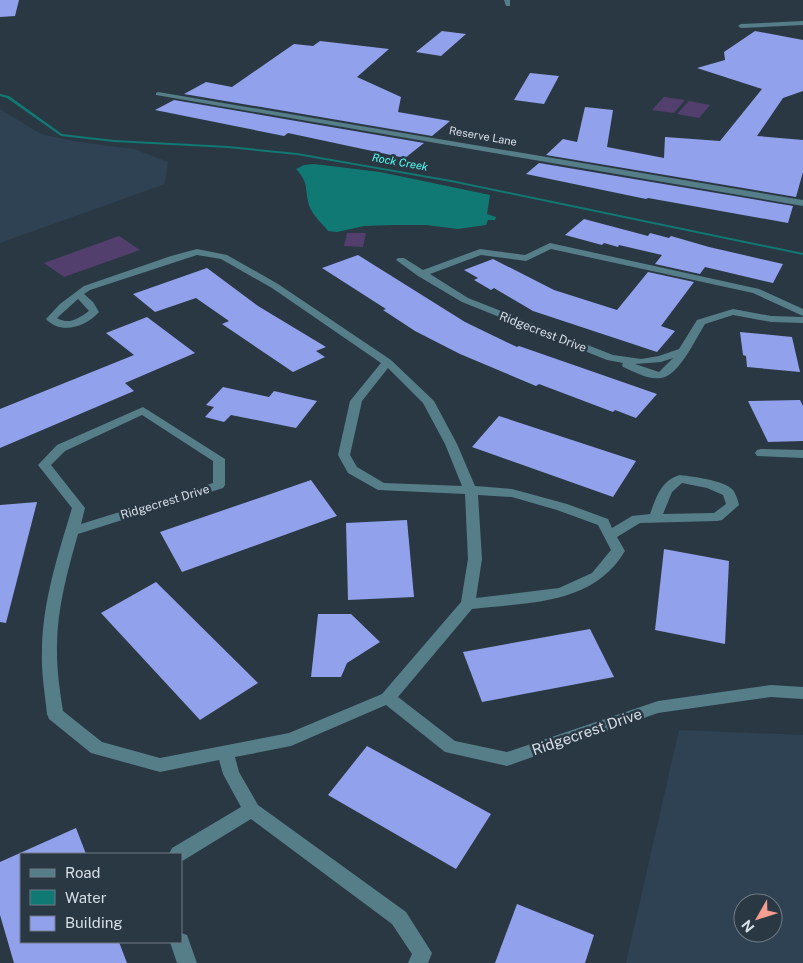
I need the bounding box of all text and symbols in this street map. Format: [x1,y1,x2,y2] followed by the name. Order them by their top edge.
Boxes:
[448,124,518,148] street label: Reserve Lane
[371,151,429,173] water label: Rock Creek
[497,309,589,355] street label: Ridgecrest Drive
[119,482,211,522] street label: Ridgecrest Drive
[530,705,644,758] street label: Ridgecrest Drive
[20,853,182,943] legend
[65,864,101,881] text: Road
[65,889,107,906] text: Water
[733,893,783,943] north arrow
[65,914,123,931] text: Building
[738,917,758,935] text: N

